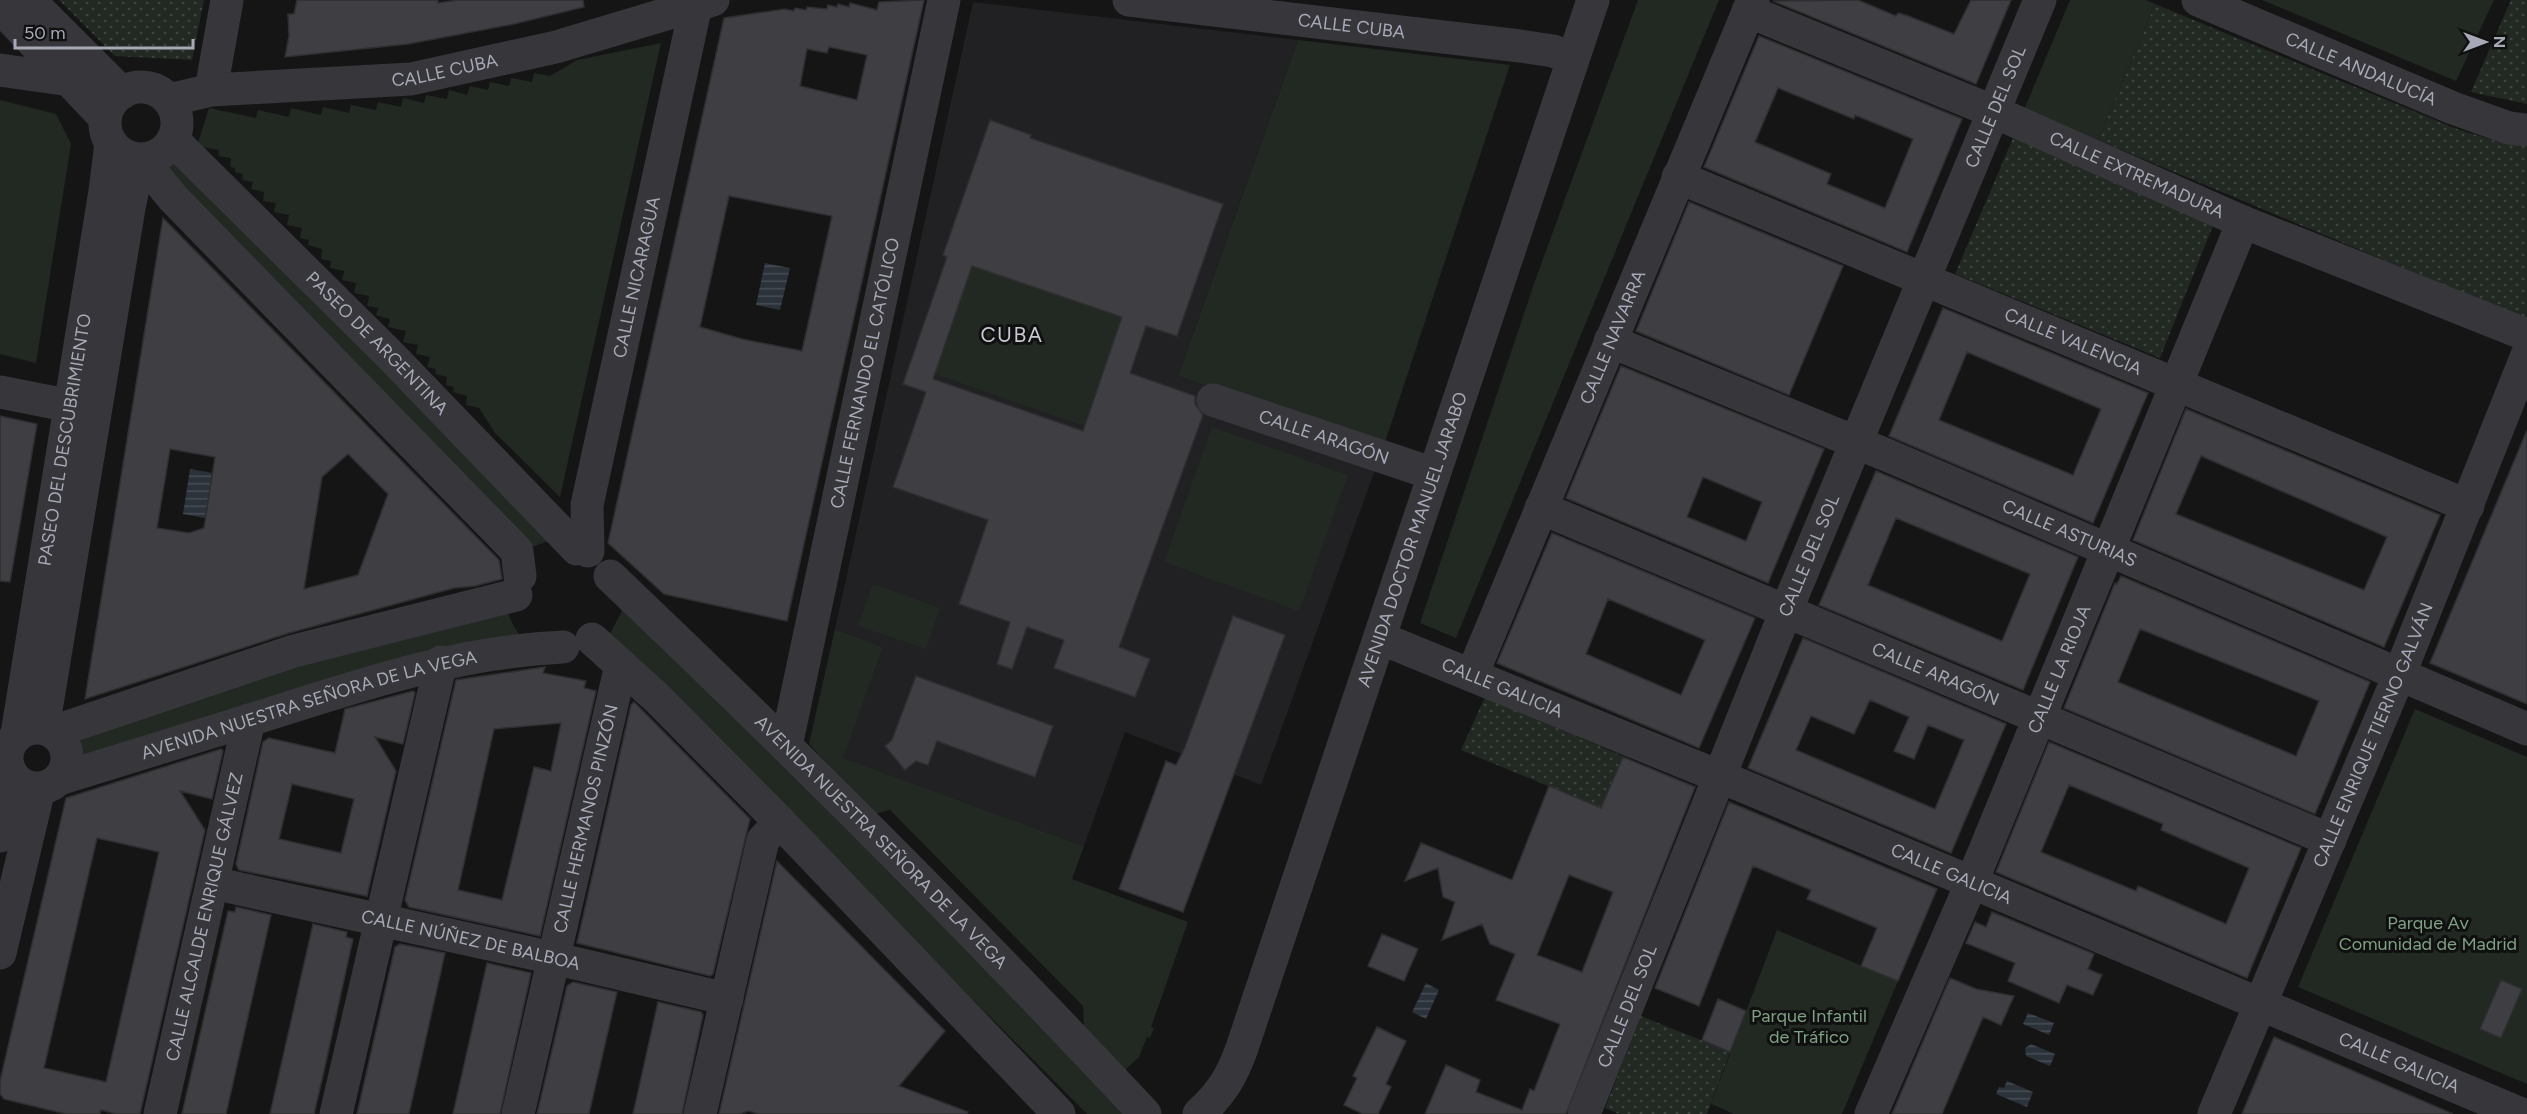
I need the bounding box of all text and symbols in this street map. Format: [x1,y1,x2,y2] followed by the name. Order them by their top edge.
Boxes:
[1297,9,1406,43] street label: CALLE CUBA
[15,12,194,50] scale bar
[2455,12,2515,72] north arrow
[24,22,66,44] text: 50 m
[2282,27,2440,111] street label: CALLE ANDALUCÍA
[2490,36,2509,48] text: N
[1960,42,2031,171] street label: CALLE DEL SOL
[391,49,500,91] street label: CALLE CUBA
[2046,127,2228,223] street label: CALLE EXTREMADURA
[608,195,665,360] street label: CALLE NICARAGUA
[826,236,904,511] street label: CALLE FERNANDO EL CATÓLICO
[301,267,453,420] street label: PASEO DE ARGENTINA
[1575,267,1650,407] street label: CALLE NAVARRA
[2001,303,2145,380] street label: CALLE VALENCIA
[33,312,96,568] street label: PASEO DEL DESCUBRIMIENTO
[980,322,1044,347] district label: CUBA
[1353,389,1472,690] street label: AVENIDA DOCTOR MANUEL JARABO
[1256,405,1392,469] street label: CALLE ARAGÓN
[1774,491,1844,620] street label: CALLE DEL SOL
[1999,495,2140,572] street label: CALLE ASTURIAS
[2308,600,2438,871] street label: CALLE ENRIQUE TIERNO GALVÁN
[2023,602,2095,737] street label: CALLE LA RIOJA
[1869,638,2002,710] street label: CALLE ARAGÓN
[139,646,479,764] street label: AVENIDA NUESTRA SEÑORA DE LA VEGA
[1438,653,1566,722] street label: CALLE GALICIA
[549,702,623,935] street label: CALLE HERMANOS PINZÓN
[750,711,1012,974] street label: AVENIDA NUESTRA SEÑORA DE LA VEGA
[161,771,248,1063] street label: CALLE ALCALDE ENRIQUE GÁLVEZ
[1887,839,2015,909] street label: CALLE GALICIA
[359,905,582,975] street label: CALLE NÚÑEZ DE BALBOA
[2339,912,2517,955] park label: Parque Av Comunidad de Madrid
[1593,941,1662,1071] street label: CALLE DEL SOL
[1751,1005,1867,1048] park label: Parque Infantil de Tráfico
[2335,1027,2463,1098] street label: CALLE GALICIA

